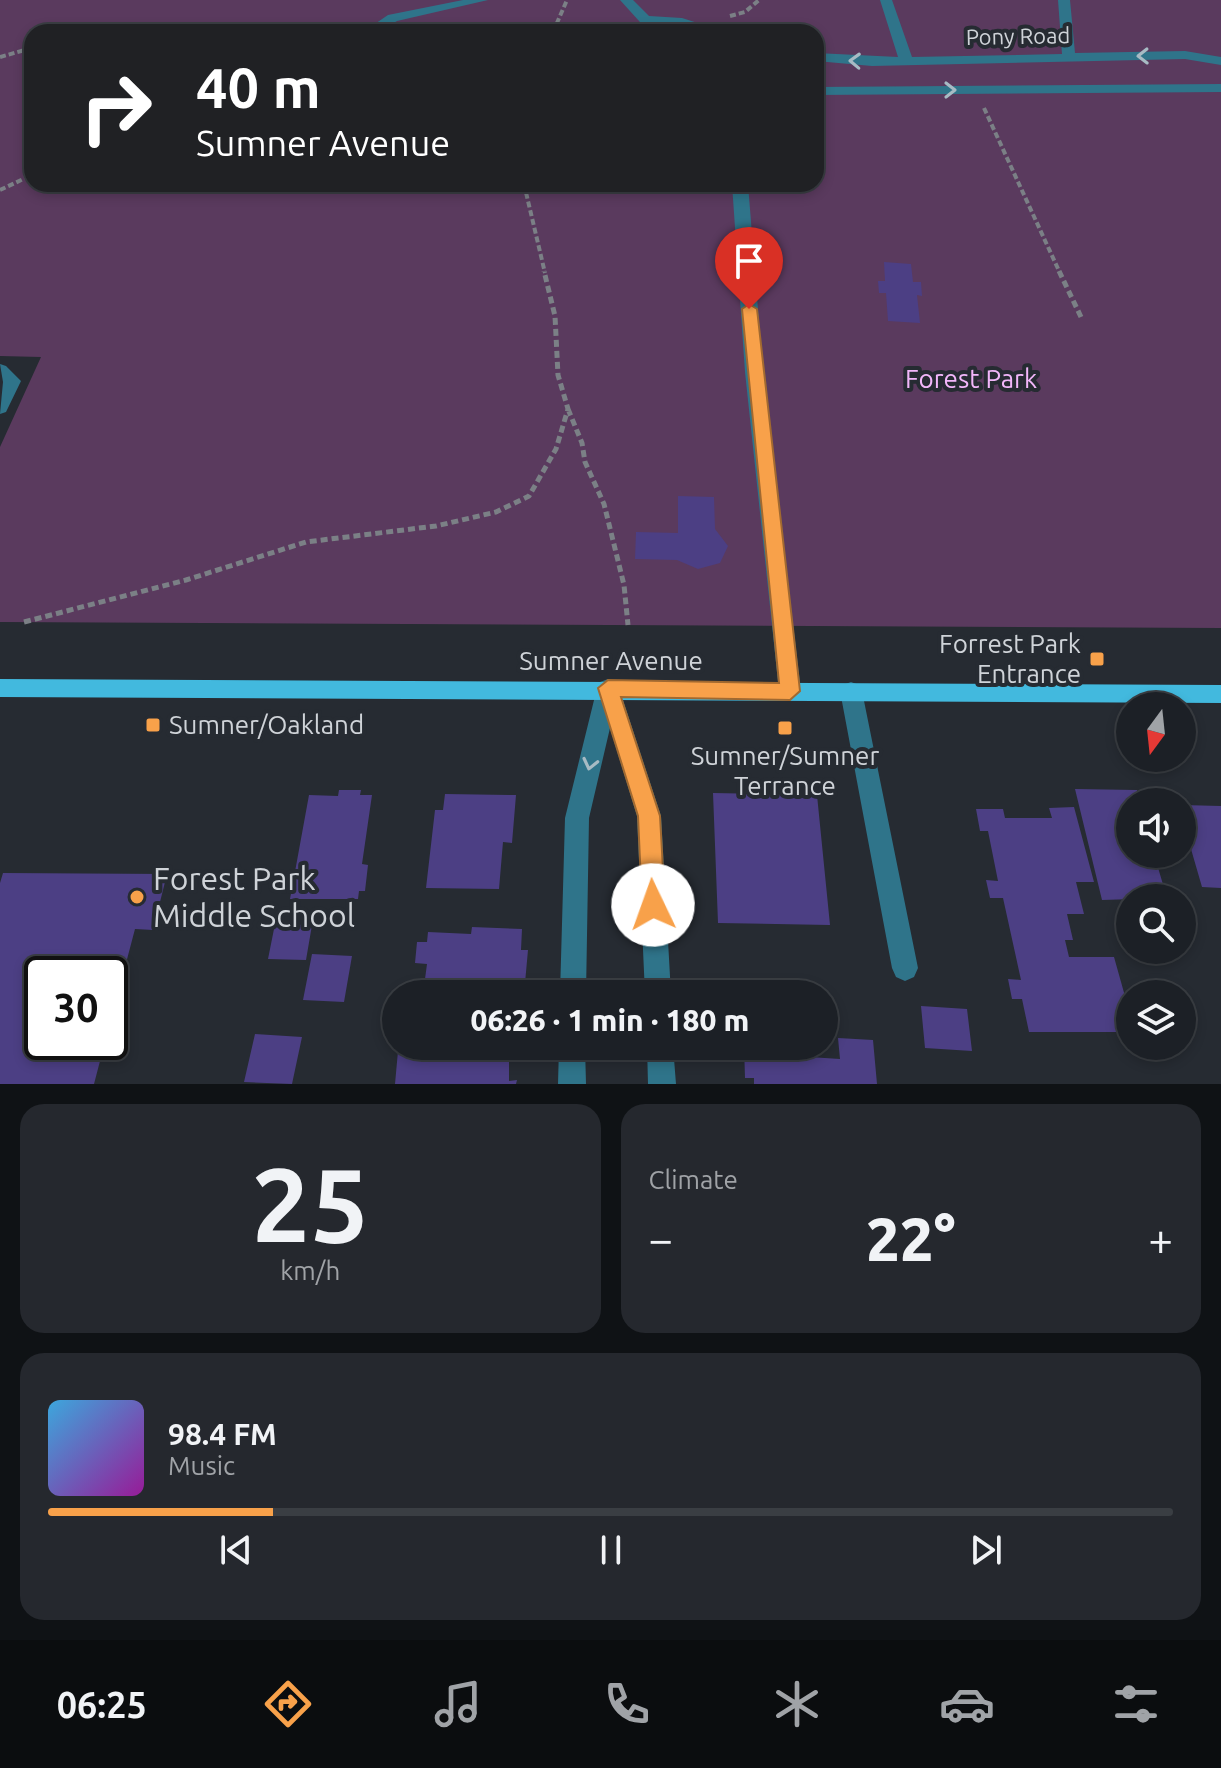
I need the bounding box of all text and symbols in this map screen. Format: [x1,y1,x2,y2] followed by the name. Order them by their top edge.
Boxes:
[966,22,1070,49] street label: Pony Road
[1136,47,1149,65] one-way arrow
[848,53,861,70] one-way arrow
[64,56,168,160] icon: right
[196,56,321,119] text: 40 m
[944,81,957,99] one-way arrow
[196,122,450,163] text: Sumner Avenue
[715,227,783,309] pin
[727,239,771,283] icon: arrive
[905,364,1037,393] park label: Forest Park
[939,629,1081,688] place label: Forrest Park Entrance
[519,646,703,675] street label: Sumner Avenue
[1088,650,1106,668] marker: Forrest Park Entrance
[1116,692,1196,772] north arrow
[1116,692,1196,1060] map controls
[169,710,364,739] place label: Sumner/Oakland
[144,716,162,734] marker: Sumner/Oakland
[776,719,794,737] marker: Sumner/Sumner Terrance
[691,741,879,800] place label: Sumner/Sumner Terrance
[583,757,600,771] one-way arrow
[1116,788,1196,868] button: sound
[153,860,355,933] place label: Forest Park Middle School
[611,863,695,947] position arrow
[1116,884,1196,964] button: search
[128,888,146,906] marker: Forest Park Middle School
[24,956,128,1060] speed limit sign: 30
[1116,980,1196,1060] button: layers
[471,1003,749,1037] text: 06:26 · 1 min · 180 m
[252,1145,369,1262] text: 25
[649,1165,738,1194] text: Climate
[866,1205,955,1272] text: 22°
[649,1214,673,1263] text: −
[1148,1214,1173,1263] text: +
[280,1256,340,1285] text: km/h
[168,1417,277,1451] text: 98.4 FM
[168,1451,235,1480] text: Music
[214,1528,258,1572] icon: previous
[589,1528,633,1572] icon: pause
[964,1528,1008,1572] icon: next
[260,1676,316,1732] icon: directions
[430,1676,486,1732] icon: music
[599,1676,655,1732] icon: phone
[769,1676,825,1732] icon: climate
[939,1676,995,1732] icon: car
[1108,1676,1164,1732] icon: filters
[57,1684,147,1725] text: 06:25

